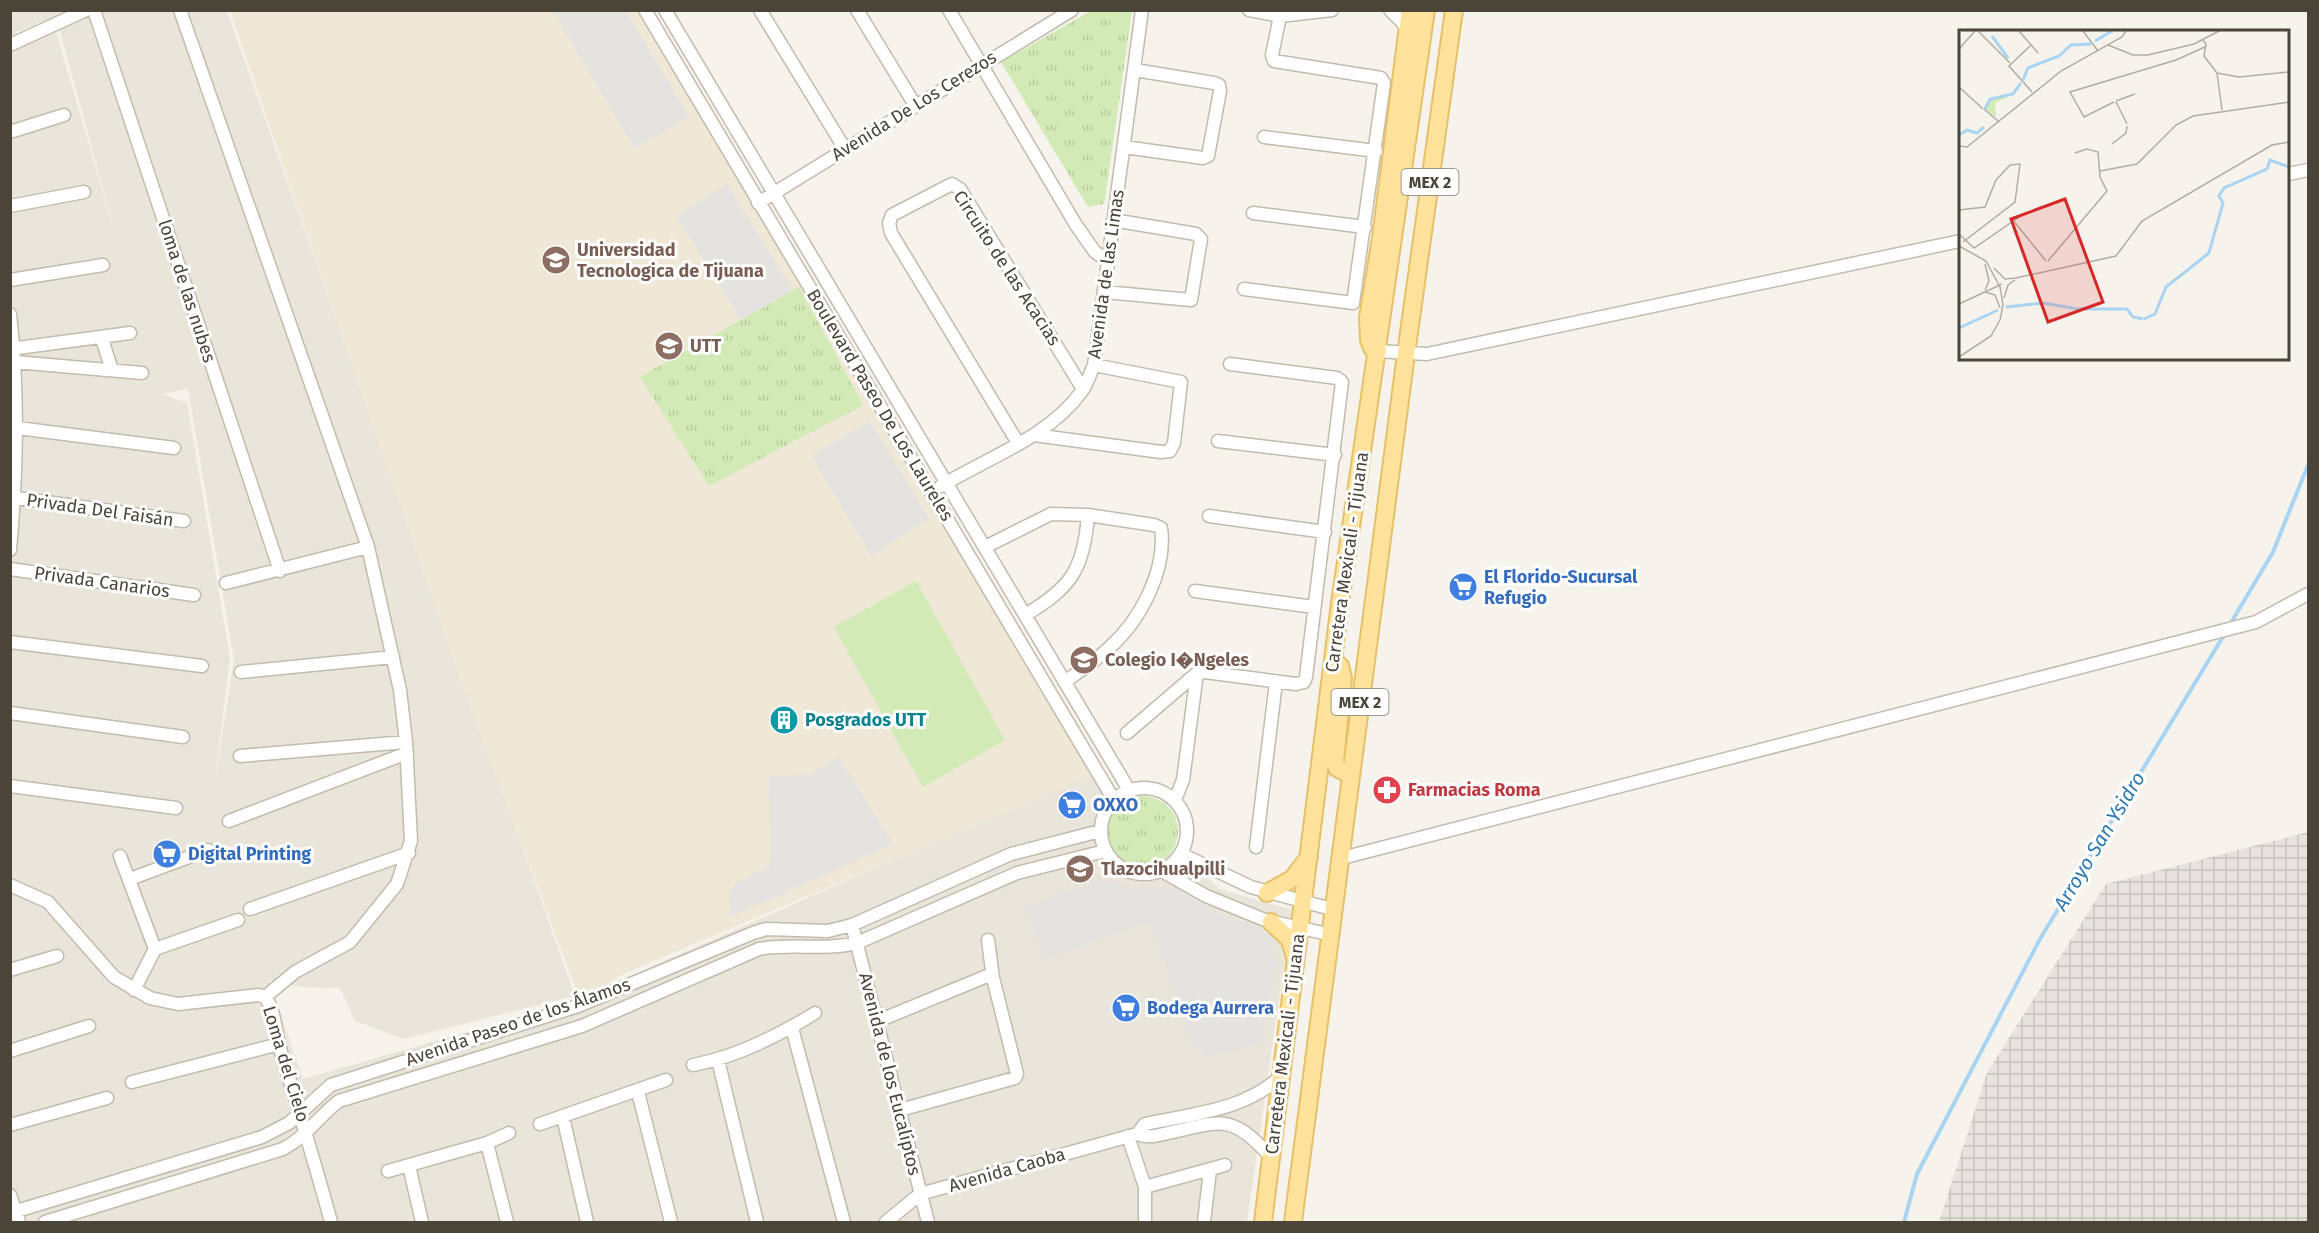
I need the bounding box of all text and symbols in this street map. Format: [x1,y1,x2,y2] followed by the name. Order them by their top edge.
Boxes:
[1959,30,2289,360] inset map
[827,46,1001,166] street label: Avenida De Los Cerezos
[1402,169,1458,195] road number: MEX 2
[949,186,1065,350] street label: Circuito de las Acacias
[1083,188,1129,360] street label: Avenida de las Limas
[154,217,220,365] street label: loma de las nubes
[577,239,764,282] place label: Universidad Tecnologica de Tijuana
[540,244,572,276] school or university icon: Universidad Tecnologica de Tijuana
[802,285,958,525] street label: Boulevard Paseo De Los Laureles
[653,330,685,362] school or university icon: UTT
[690,335,721,357] place label: UTT
[1321,450,1373,674] street label: Carretera Mexicali - Tijuana
[25,489,175,531] street label: Privada Del Faisán
[33,562,171,602] street label: Privada Canarios
[1484,566,1638,609] place label: El Florido-Sucursal Refugio
[1447,571,1479,603] supermarket icon: El Florido-Sucursal Refugio
[1068,644,1100,676] school or university icon: Colegio I�Ngeles
[1105,649,1249,671] place label: Colegio I�Ngeles
[1332,689,1388,715] road number: MEX 2
[768,704,800,736] building icon: Posgrados UTT
[805,709,927,731] place label: Posgrados UTT
[2048,767,2150,916] water label: Arroyo San Ysidro
[1371,774,1403,806] pharmacy icon: Farmacias Roma
[1408,779,1541,801] place label: Farmacias Roma
[1056,789,1088,821] supermarket icon: OXXO
[1093,794,1138,816] place label: OXXO
[151,838,183,870] supermarket icon: Digital Printing
[188,843,311,865] place label: Digital Printing
[1064,853,1096,885] school or university icon: Tlazocihualpilli
[1101,858,1225,880] place label: Tlazocihualpilli
[1261,932,1309,1156] street label: Carretera Mexicali - Tijuana
[854,970,926,1178] street label: Avenida de los Eucalíptos
[402,972,633,1071] street label: Avenida Paseo de los Álamos
[1110,992,1142,1024] supermarket icon: Bodega Aurrera
[1147,997,1274,1019] place label: Bodega Aurrera
[258,1003,314,1125] street label: Loma del Cielo
[946,1143,1068,1197] street label: Avenida Caoba

